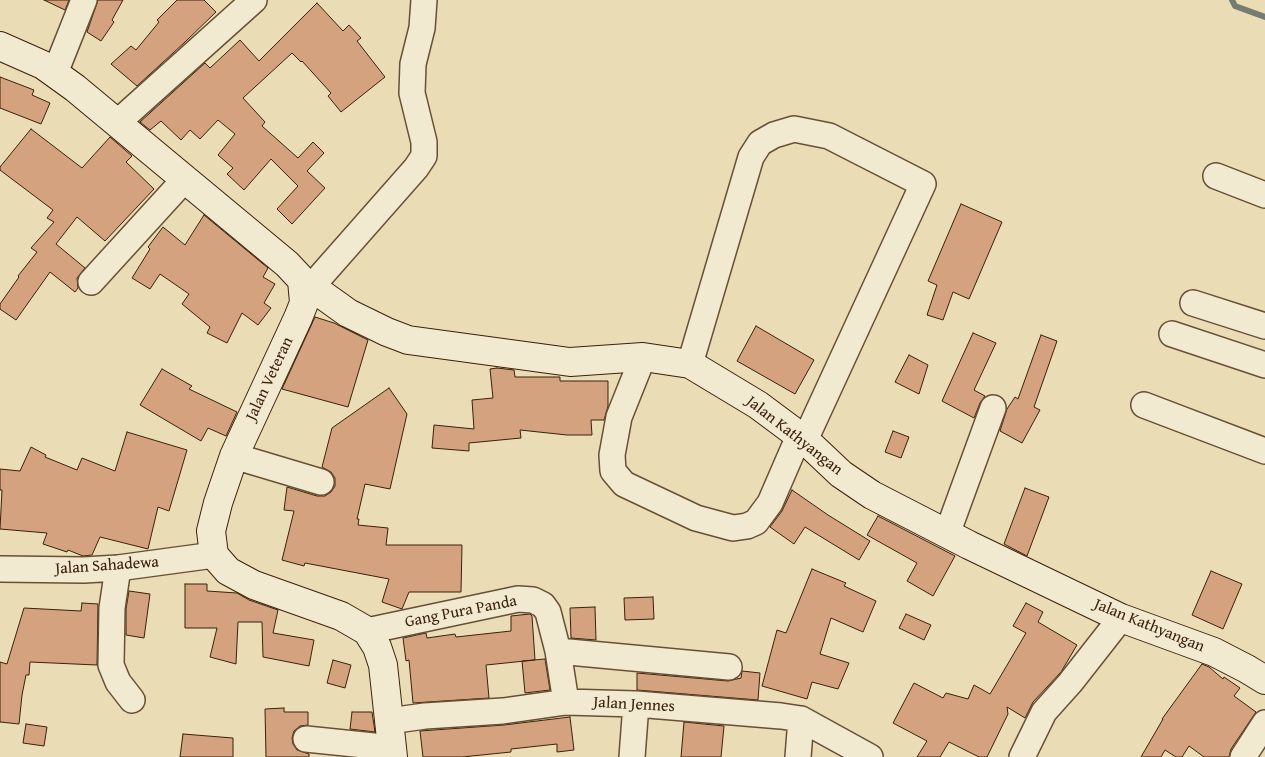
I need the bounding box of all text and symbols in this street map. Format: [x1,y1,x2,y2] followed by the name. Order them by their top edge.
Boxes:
[242,334,298,424] street label: Jalan Veteran
[742,392,846,480] street label: Jalan Kathyangan
[55,553,159,579] street label: Jalan Sahadewa
[403,592,519,632] street label: Gang Pura Panda
[1091,595,1207,657] street label: Jalan Kathyangan
[593,693,675,717] street label: Jalan Jennes

